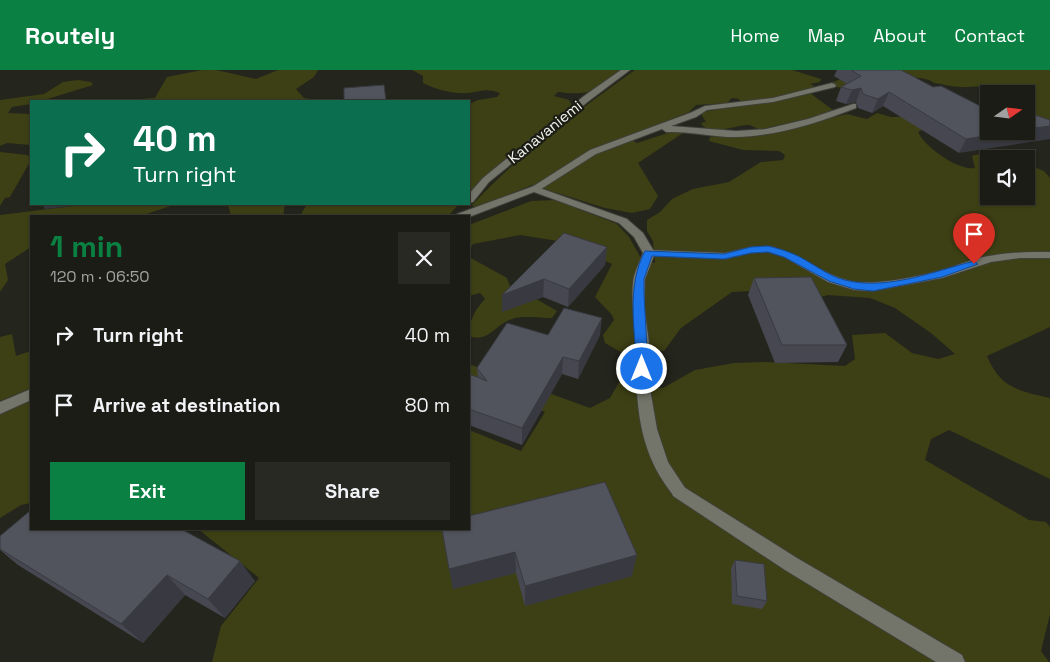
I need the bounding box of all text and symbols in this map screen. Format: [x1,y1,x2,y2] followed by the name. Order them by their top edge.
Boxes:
[25,20,115,51] text: Routely
[731,24,780,47] text: Home
[808,24,845,47] text: Map
[873,24,927,47] text: About
[955,24,1025,47] text: Contact
[980,85,1035,140] north arrow
[980,85,1035,205] map controls
[504,96,586,167] street label: Kanavaniemi
[133,117,217,161] text: 40 m
[50,120,115,185] icon: right
[980,150,1035,205] button: sound
[133,160,236,188] text: Turn right
[953,213,995,264] pin
[960,220,988,248] icon: arrive
[50,227,123,266] text: 1 min
[398,232,450,284] button: close
[50,266,150,287] text: 120 m · 06:50
[50,321,78,349] icon: right
[93,323,183,348] text: Turn right
[405,323,450,348] text: 40 m
[615,342,667,394] position arrow
[50,391,78,419] icon: arrive
[93,393,281,418] text: Arrive at destination
[405,393,450,418] text: 80 m
[50,462,245,520] button: Exit
[255,462,450,520] button: Share

